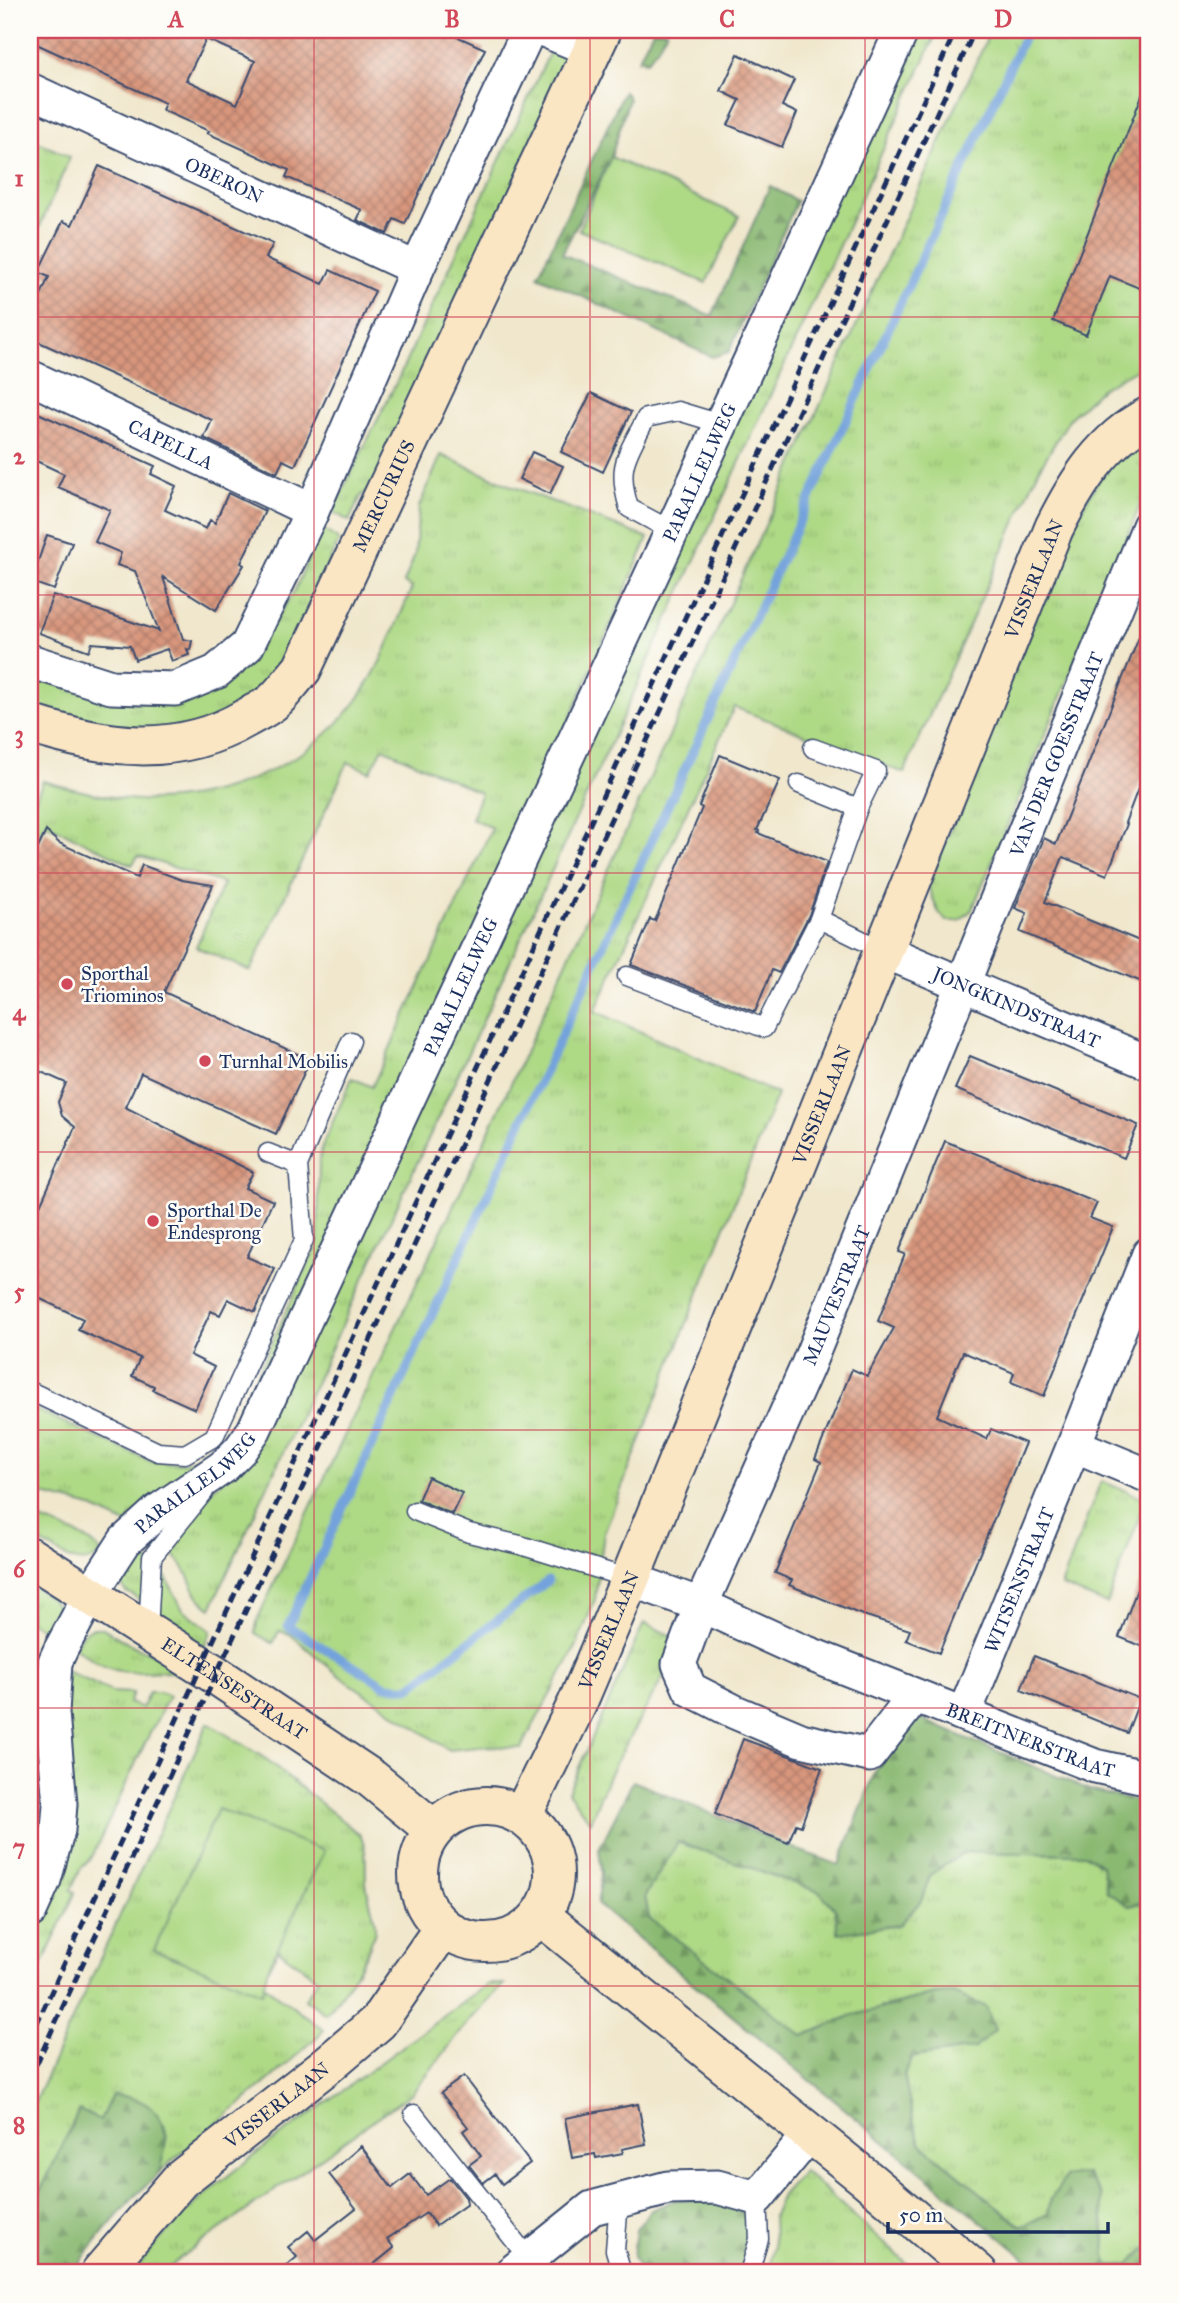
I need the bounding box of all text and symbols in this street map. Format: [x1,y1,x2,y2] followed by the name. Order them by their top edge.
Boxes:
[166,5,184,33] text: A
[444,5,460,33] text: B
[719,5,735,33] text: C
[994,5,1012,33] text: D
[181,152,267,208] street label: OBERON
[14,164,24,192] text: 1
[657,399,741,545] street label: PARALLELWEG
[125,414,217,474] street label: CAPELLA
[347,436,420,556] street label: MERCURIUS
[13,442,25,470] text: 2
[999,515,1068,643] street label: VISSERLAAN
[1004,648,1108,861] street label: VAN DER GOESSTRAAT
[14,720,24,749] text: 3
[418,914,502,1059] street label: PARALLELWEG
[927,961,1104,1053] street label: JONGKINDSTRAAT
[81,962,164,1007] place label: Sporthal Triominos
[59,976,75,992] marker: Sporthal Triominos
[13,998,27,1026] text: 4
[787,1042,856,1169] street label: VISSERLAAN
[219,1050,348,1073] place label: Turnhal Mobilis
[197,1053,213,1069] marker: Turnhal Mobilis
[167,1199,262,1245] place label: Sporthal De Endesprong
[145,1213,161,1229] marker: Sporthal De Endesprong
[797,1222,875,1369] street label: MAUVESTRAAT
[14,1277,25,1305] text: 5
[129,1427,261,1538] street label: PARALLELWEG
[979,1504,1059,1656] street label: WITSENSTRAAT
[13,1555,26,1583] text: 6
[573,1567,644,1694] street label: VISSERLAAN
[157,1632,312,1744] street label: ELTENSESTRAAT
[943,1697,1117,1782] street label: BREITNERSTRAAT
[13,1833,25,1861] text: 7
[219,2057,333,2153] street label: VISSERLAAN
[13,2111,25,2139] text: 8
[888,2191,1109,2235] scale bar
[899,2202,944,2228] text: 50 m

